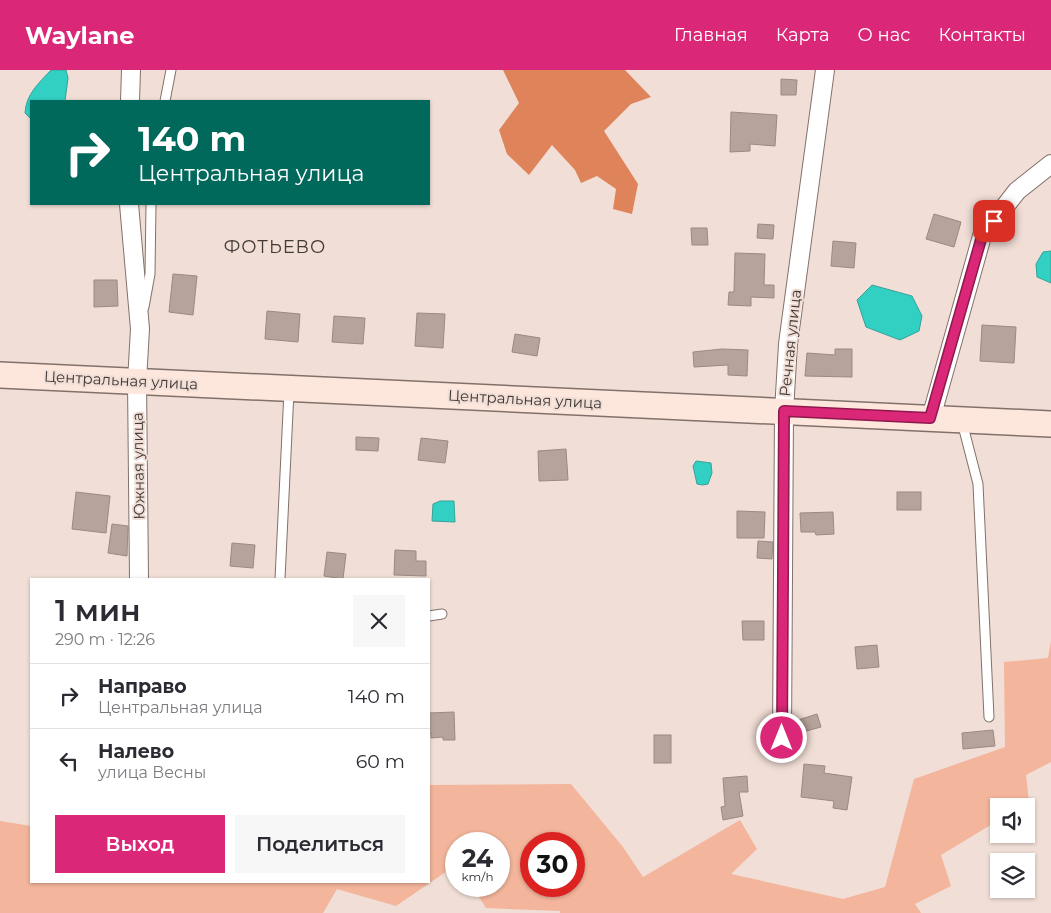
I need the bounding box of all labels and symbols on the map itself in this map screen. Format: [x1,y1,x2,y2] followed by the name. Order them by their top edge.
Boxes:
[973,200,1015,242] pin
[224,236,326,258] district label: ФОТЬЕВО
[775,289,805,397] street label: Речная улица
[43,366,199,394] street label: Центральная улица
[447,385,603,413] street label: Центральная улица
[128,412,148,520] street label: Южная улица
[755,711,807,763] position arrow
[520,832,585,897] speed limit sign: 30

